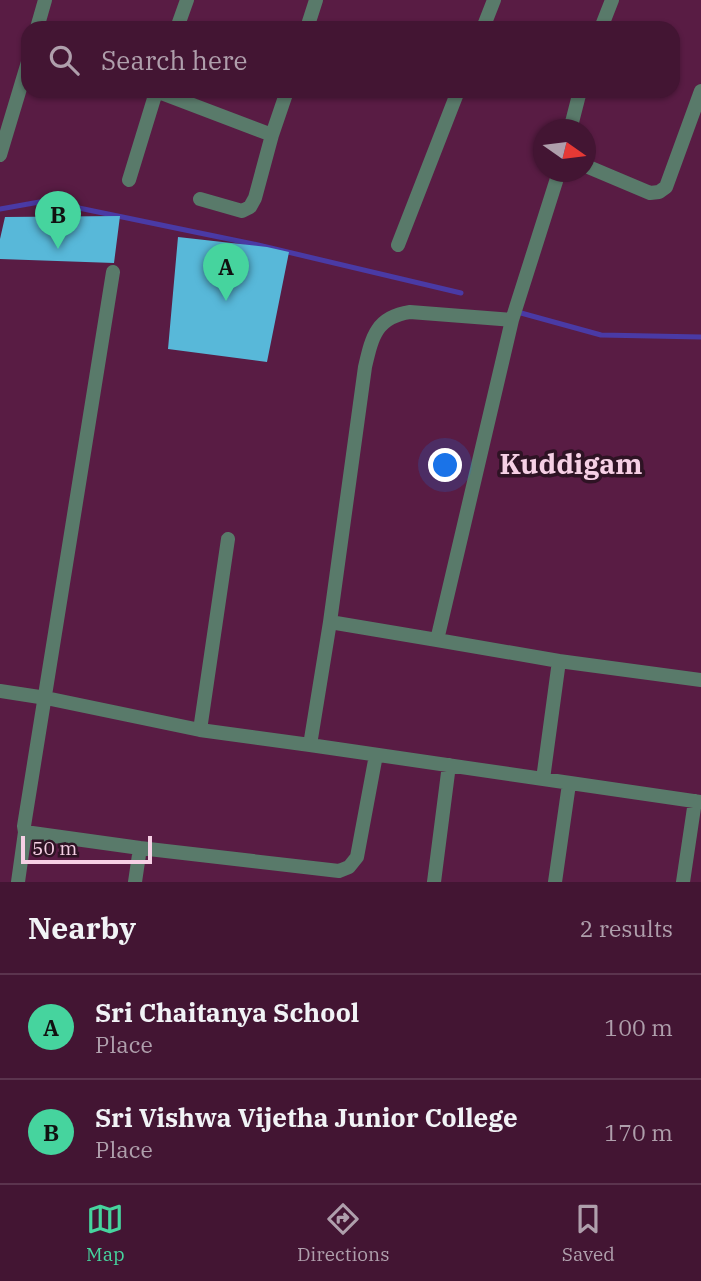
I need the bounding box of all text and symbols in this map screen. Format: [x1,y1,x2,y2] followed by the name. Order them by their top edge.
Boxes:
[21,21,680,98] search box
[45,41,83,79] icon: search
[101,43,247,77] text: Search here
[533,119,596,182] north arrow
[35,191,81,249] pin: B
[203,243,249,301] pin: A
[500,445,642,482] district label: Kuddigam
[428,448,462,482] your location
[21,833,152,865] scale bar
[32,836,77,860] text: 50 m
[28,908,136,947] text: Nearby
[580,913,673,943] text: 2 results
[95,995,359,1029] text: Sri Chaitanya School
[43,1012,59,1042] text: A
[604,1012,673,1042] text: 100 m
[95,1029,153,1059] text: Place
[95,1100,518,1134] text: Sri Vishwa Vijetha Junior College
[43,1117,59,1147] text: B
[604,1117,673,1147] text: 170 m
[95,1134,153,1164] text: Place
[86,1200,125,1266] tab: Map
[297,1200,390,1266] tab: Directions
[562,1200,615,1266] tab: Saved

